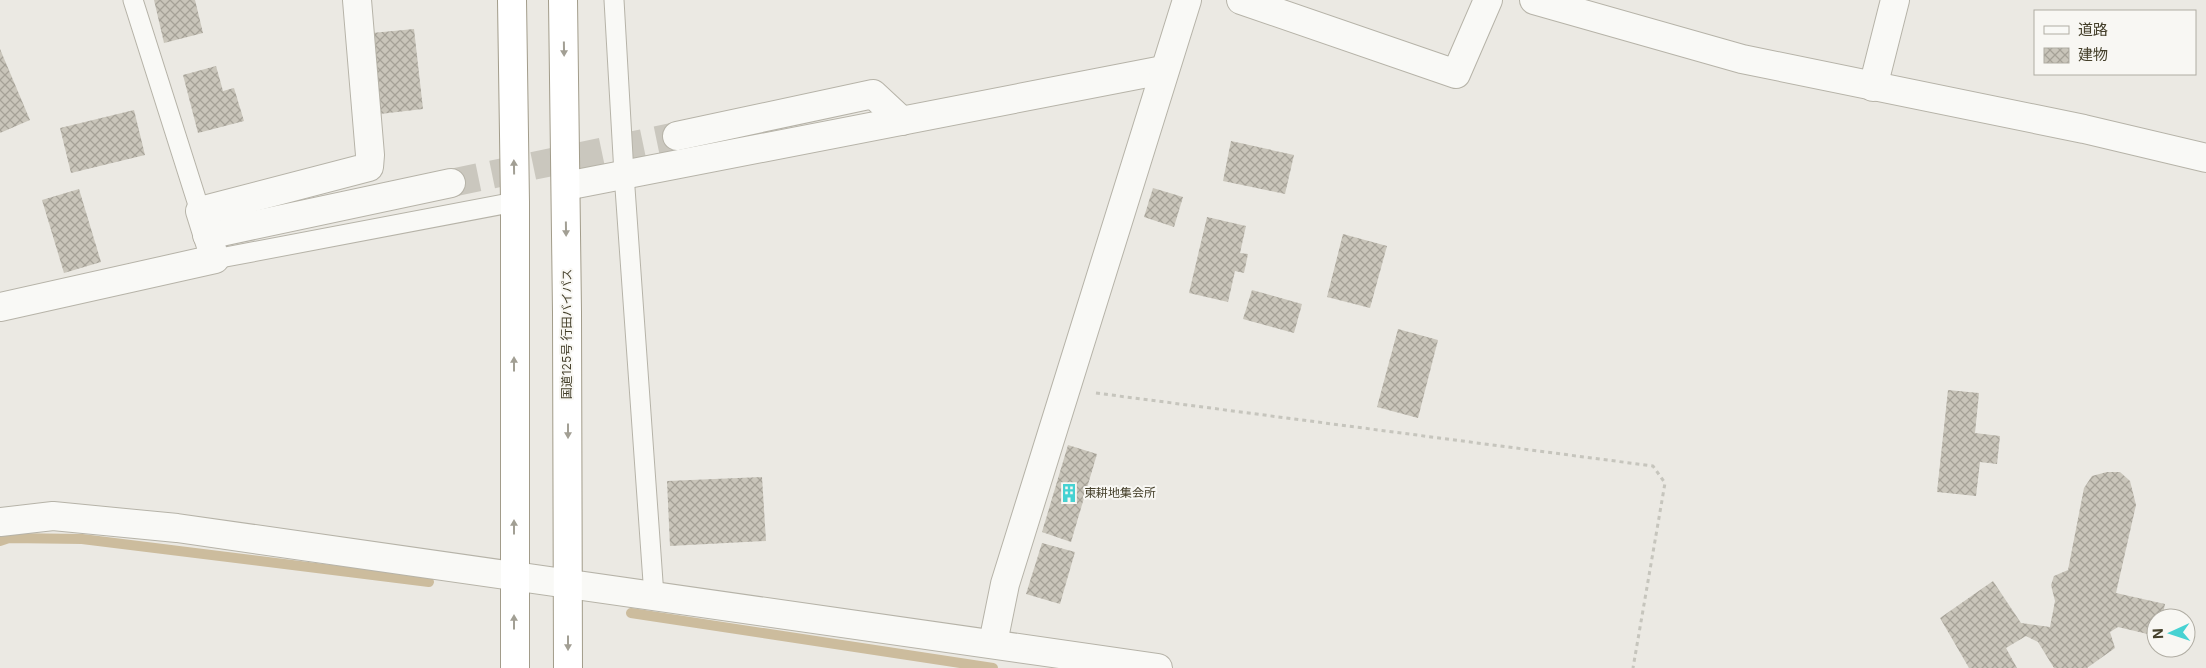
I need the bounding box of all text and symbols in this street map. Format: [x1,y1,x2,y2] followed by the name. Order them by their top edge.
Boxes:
[2034,10,2196,75] legend
[2078,20,2108,39] text: 道路
[560,41,568,57] one-way arrow
[2078,45,2108,64] text: 建物
[510,158,518,174] one-way arrow
[562,221,570,237] one-way arrow
[559,269,574,399] street label: 国道125号 行田バイパス
[510,356,518,372] one-way arrow
[564,423,572,439] one-way arrow
[1058,482,1080,504] building icon: 東耕地集会所
[1084,485,1156,500] place label: 東耕地集会所
[510,518,518,534] one-way arrow
[2146,608,2196,658] north arrow
[510,613,518,629] one-way arrow
[2149,628,2166,639] text: N
[564,635,572,651] one-way arrow

